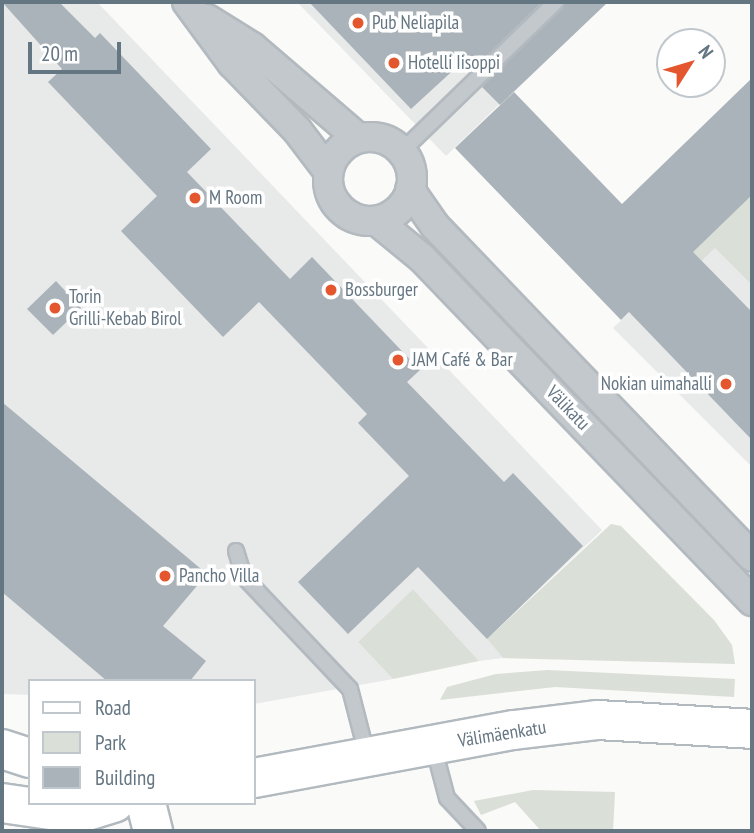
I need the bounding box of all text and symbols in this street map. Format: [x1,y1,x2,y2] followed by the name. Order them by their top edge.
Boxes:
[372,12,459,34] place label: Pub Neliapila
[350,15,366,31] marker: Pub Neliapila
[32,28,124,72] scale bar
[656,28,726,98] north arrow
[41,40,78,67] text: 20 m
[693,40,719,63] text: N
[408,52,500,74] place label: Hotelli Iisoppi
[386,55,402,71] marker: Hotelli Iisoppi
[209,187,262,209] place label: M Room
[187,190,203,206] marker: M Room
[345,279,418,301] place label: Bossburger
[323,282,339,298] marker: Bossburger
[69,286,182,330] place label: Torin Grilli-Kebab Birol
[47,300,63,316] marker: Torin Grilli-Kebab Birol
[412,349,513,371] place label: JAM Café & Bar
[390,352,406,368] marker: JAM Café & Bar
[601,373,712,395] place label: Nokian uimahalli
[718,376,734,392] marker: Nokian uimahalli
[541,381,595,435] street label: Välikatu
[179,565,260,587] place label: Pancho Villa
[157,568,173,584] marker: Pancho Villa
[28,679,256,805] legend
[95,694,131,721] text: Road
[456,716,548,752] street label: Välimäenkatu
[95,729,126,756] text: Park
[95,764,155,791] text: Building

